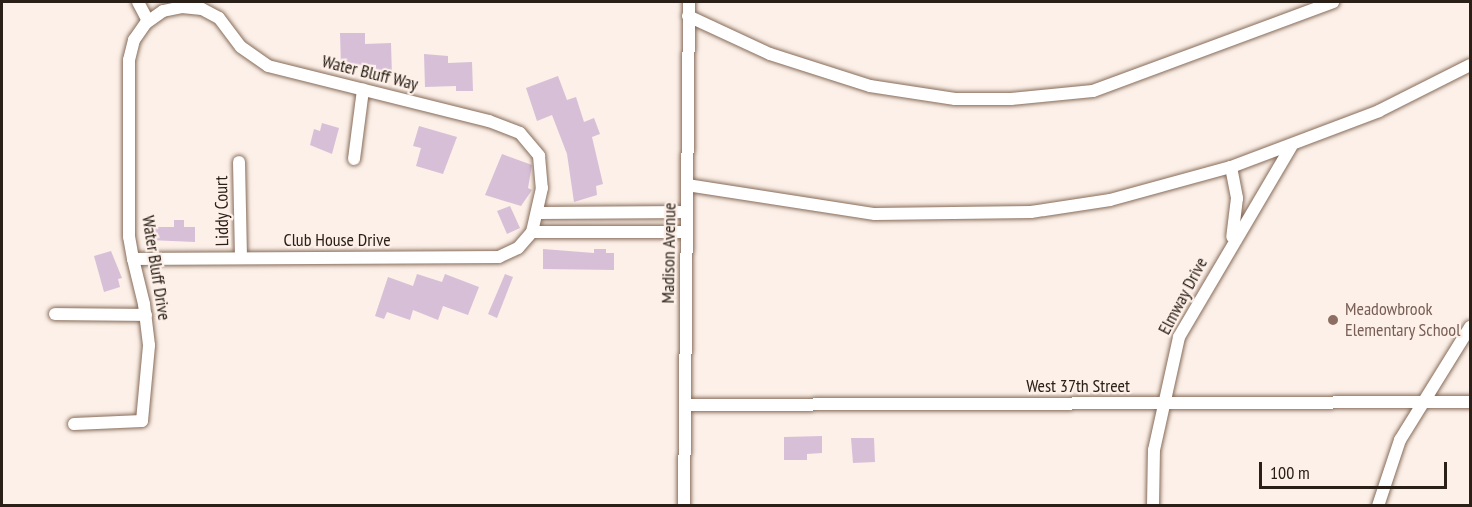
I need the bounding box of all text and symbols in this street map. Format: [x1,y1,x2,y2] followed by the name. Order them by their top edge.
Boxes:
[320,51,420,95] street label: Water Bluff Way
[211,175,233,247] street label: Liddy Court
[657,202,681,304] street label: Madison Avenue
[137,214,175,322] street label: Water Bluff Drive
[283,229,391,251] street label: Club House Drive
[1154,254,1212,338] street label: Elmway Drive
[1345,299,1461,342] place label: Meadowbrook Elementary School
[1326,313,1340,327] marker: Meadowbrook Elementary School
[1026,375,1130,397] street label: West 37th Street
[1262,450,1450,488] scale bar
[1270,461,1310,484] text: 100 m

